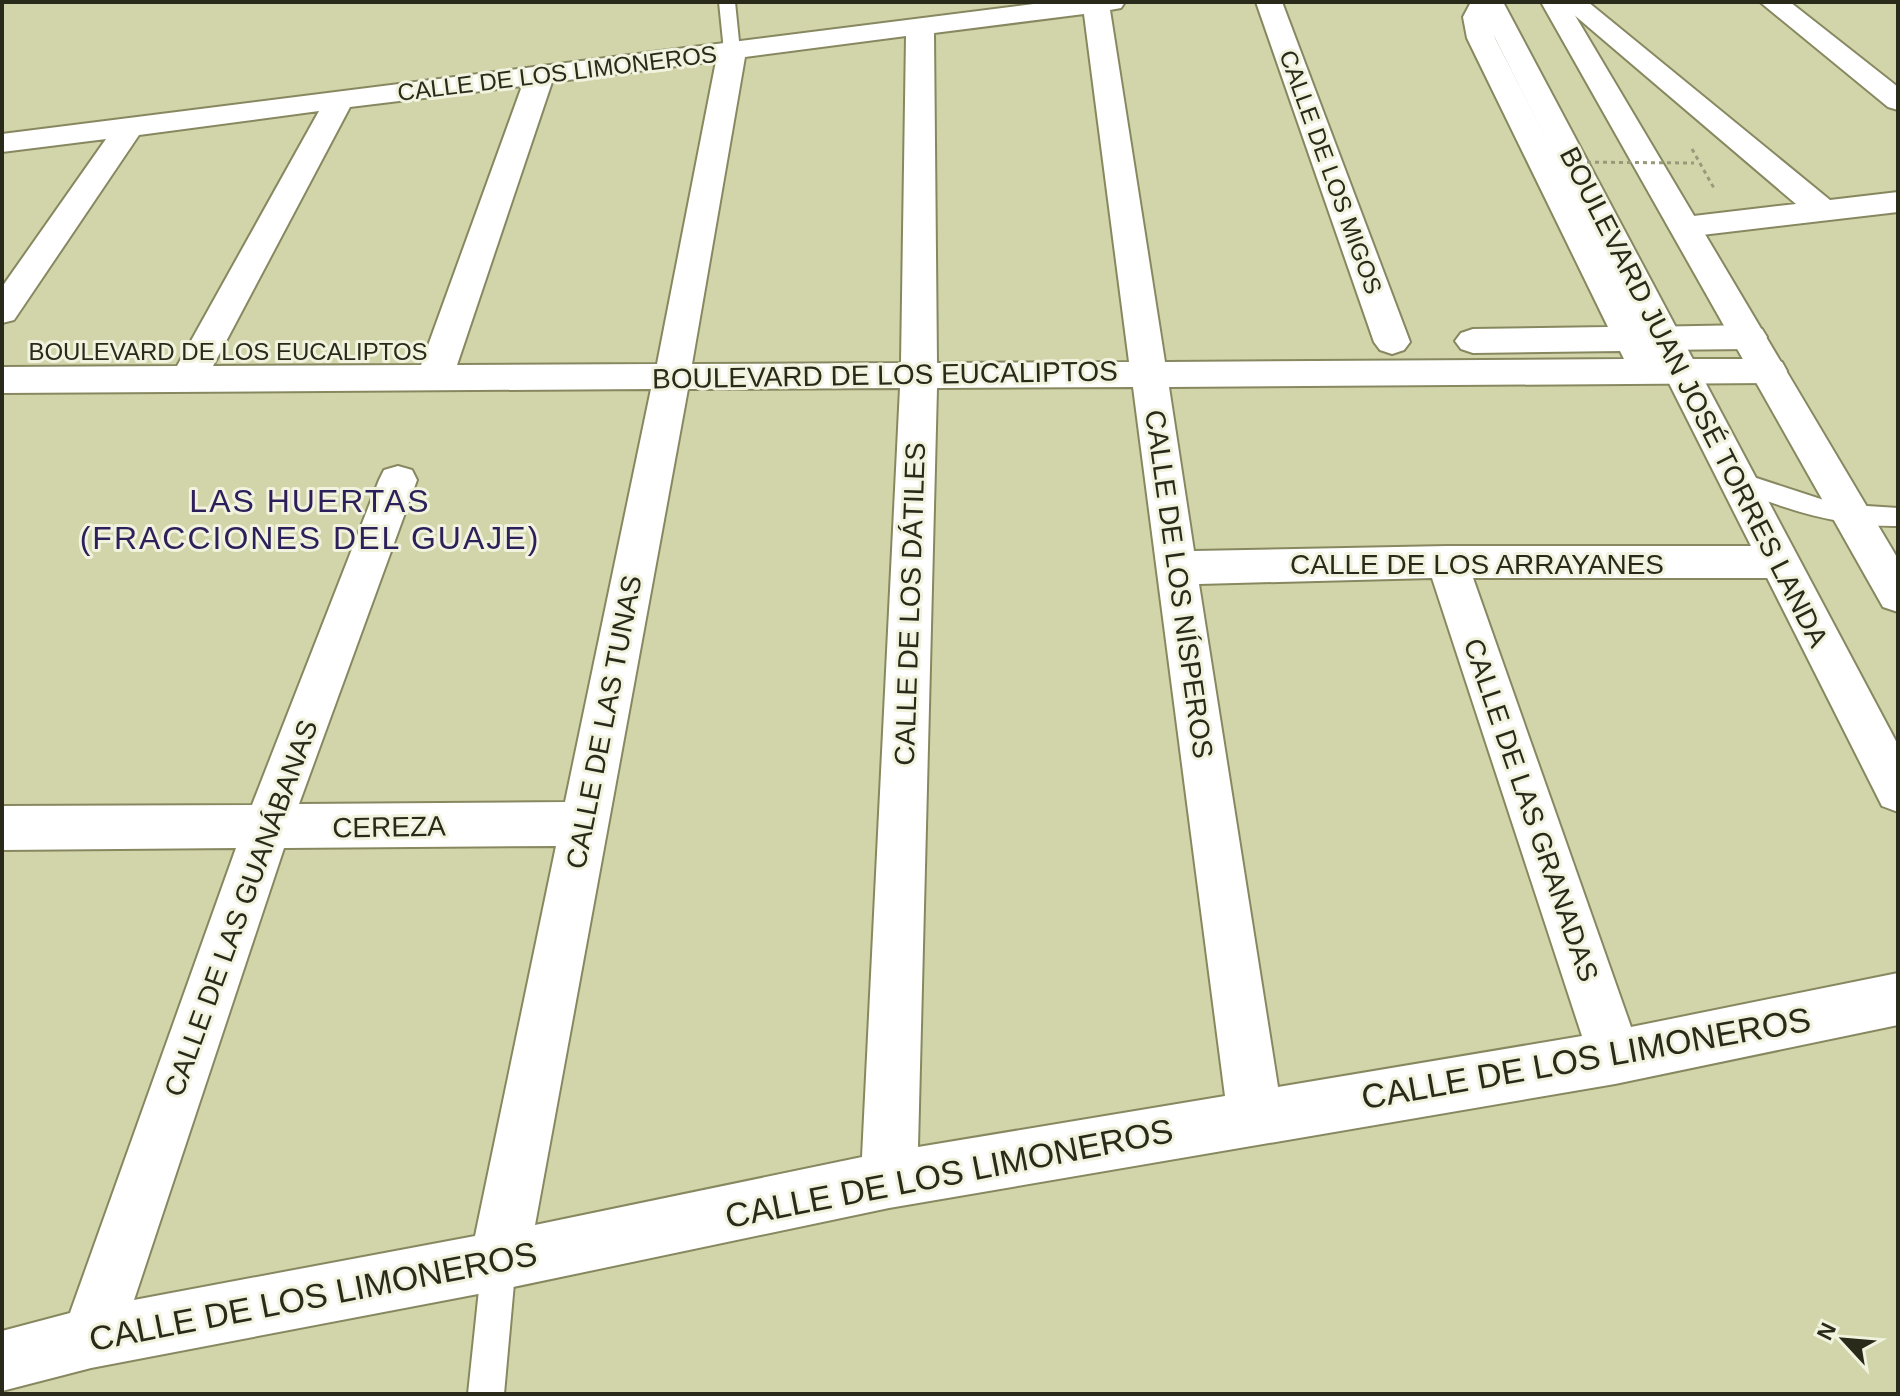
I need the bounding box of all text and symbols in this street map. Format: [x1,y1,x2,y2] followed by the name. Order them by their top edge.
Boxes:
[396,40,718,106] street label: CALLE DE LOS LIMONEROS
[1274,46,1388,298] street label: CALLE DE LOS MIGOS
[1554,142,1834,652] street label: BOULEVARD JUAN JOSÉ TORRES LANDA
[28,338,428,365] street label: BOULEVARD DE LOS EUCALIPTOS
[652,355,1118,395] street label: BOULEVARD DE LOS EUCALIPTOS
[1139,408,1219,760] street label: CALLE DE LOS NÍSPEROS
[889,442,931,766] street label: CALLE DE LOS DÁTILES
[80,483,540,556] district label: LAS HUERTAS (FRACCIONES DEL GUAJE)
[1290,549,1664,580] street label: CALLE DE LOS ARRAYANES
[560,573,648,871] street label: CALLE DE LAS TUNAS
[1458,634,1604,986] street label: CALLE DE LAS GRANADAS
[158,716,324,1100] street label: CALLE DE LAS GUANÁBANAS
[332,811,446,843] street label: CEREZA
[1358,1000,1814,1116] street label: CALLE DE LOS LIMONEROS
[722,1111,1176,1235] street label: CALLE DE LOS LIMONEROS
[86,1234,540,1358] street label: CALLE DE LOS LIMONEROS
[1804,1300,1884,1380] north arrow
[1812,1319,1841,1344] text: N

